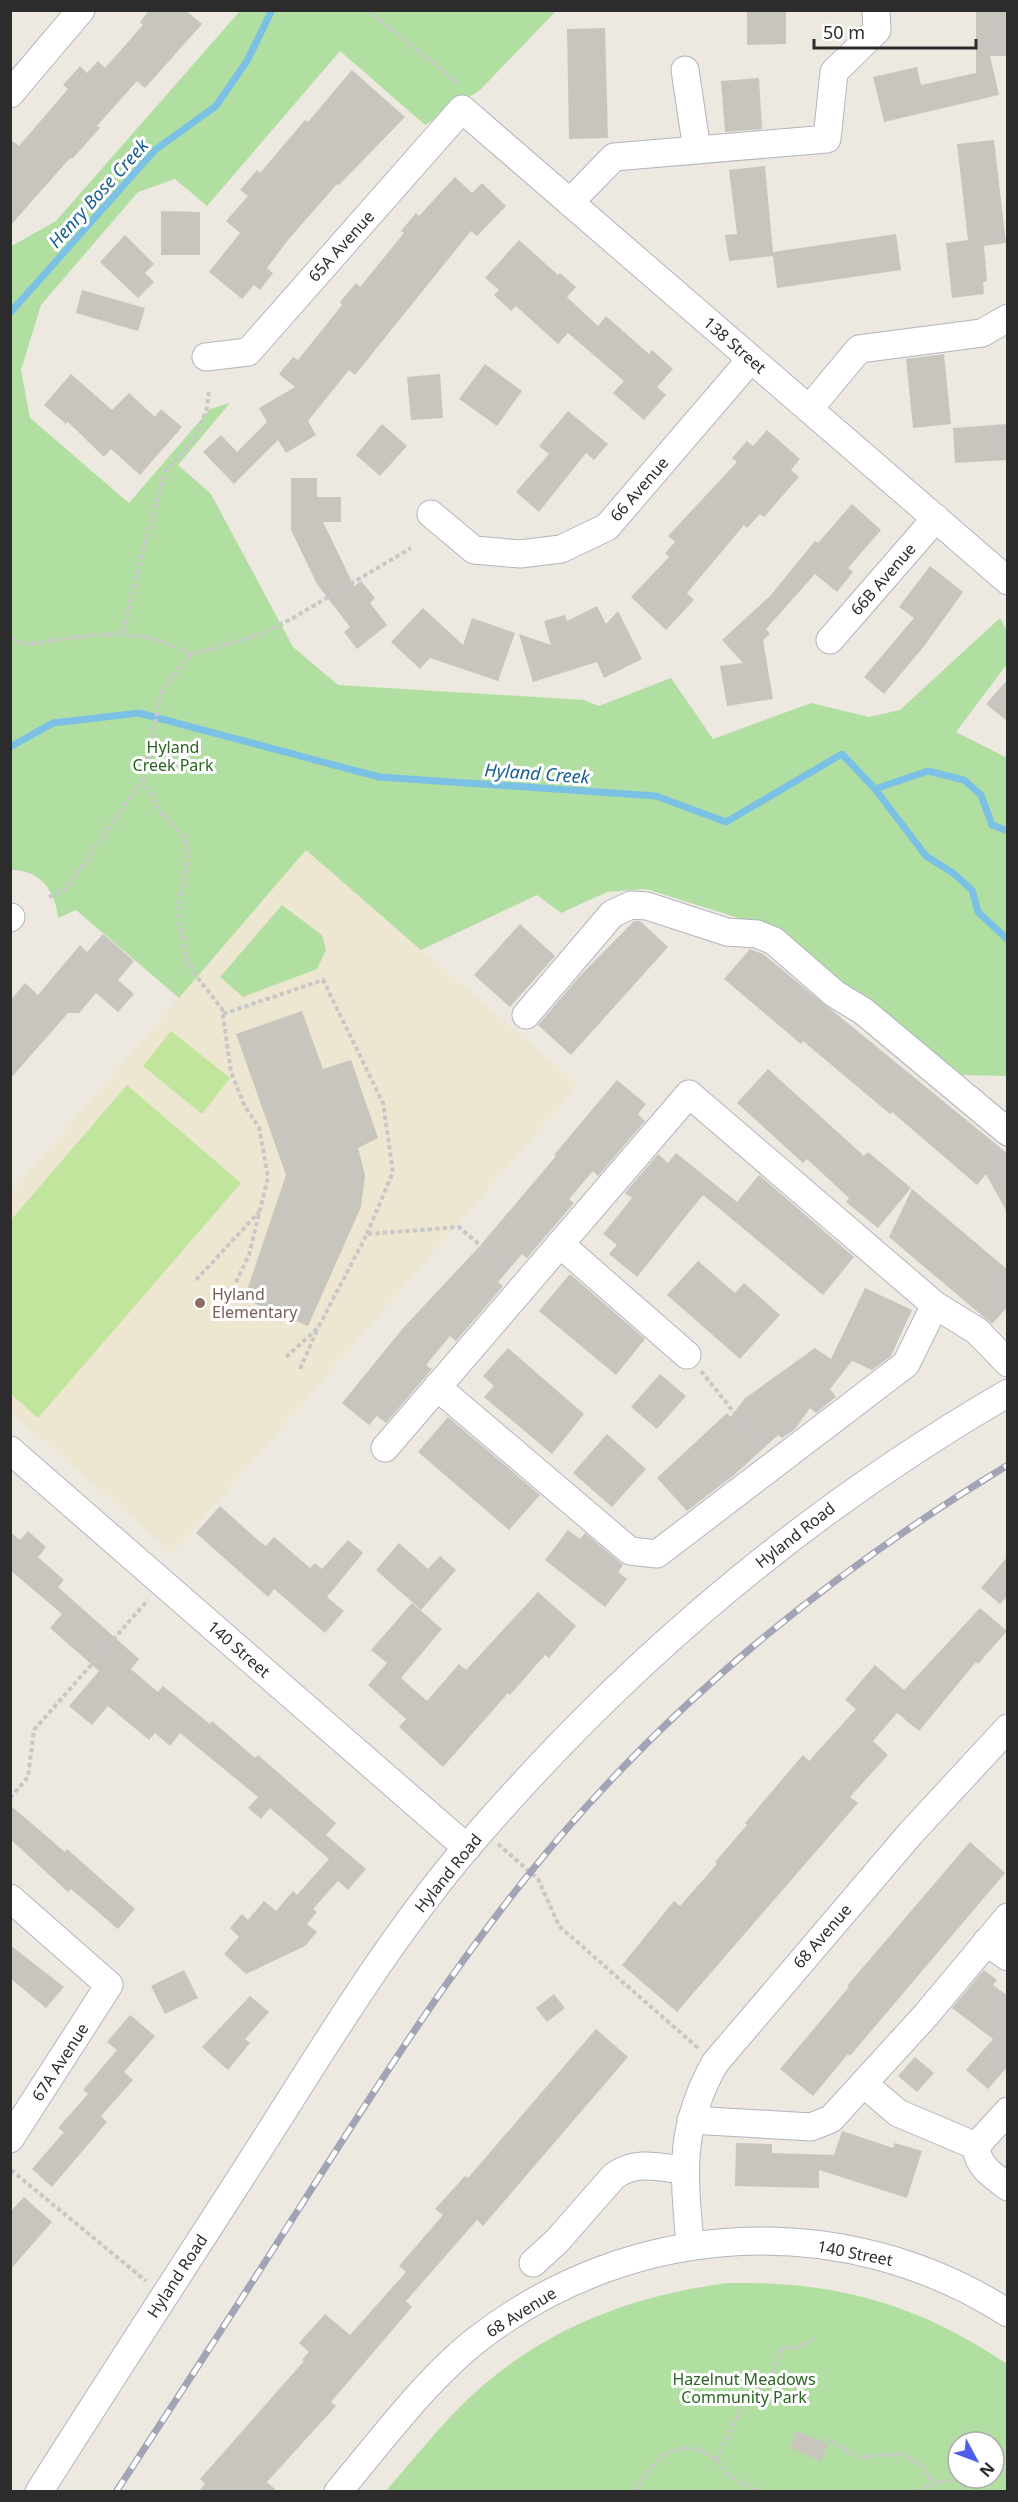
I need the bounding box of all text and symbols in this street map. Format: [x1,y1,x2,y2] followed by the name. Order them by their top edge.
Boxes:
[814,12,976,50] scale bar
[823,20,865,44] text: 50 m
[43,133,154,252] water label: Henry Bose Creek
[303,206,379,286] street label: 65A Avenue
[699,312,771,378] street label: 138 Street
[605,452,673,526] street label: 66 Avenue
[845,538,921,620] street label: 66B Avenue
[133,736,214,776] park label: Hyland Creek Park
[484,757,591,789] water label: Hyland Creek
[212,1283,298,1323] place label: Hyland Elementary
[193,1296,207,1310] marker: Hyland Elementary
[751,1497,839,1573] street label: Hyland Road
[203,1616,275,1682] street label: 140 Street
[409,1829,487,1917] street label: Hyland Road
[788,1899,856,1973] street label: 68 Avenue
[27,2019,93,2105] street label: 67A Avenue
[142,2230,212,2322] street label: Hyland Road
[815,2235,895,2271] street label: 140 Street
[482,2282,560,2342] street label: 68 Avenue
[672,2368,816,2408] park label: Hazelnut Meadows Community Park
[946,2430,1006,2490] north arrow
[975,2458,1000,2482] text: N

